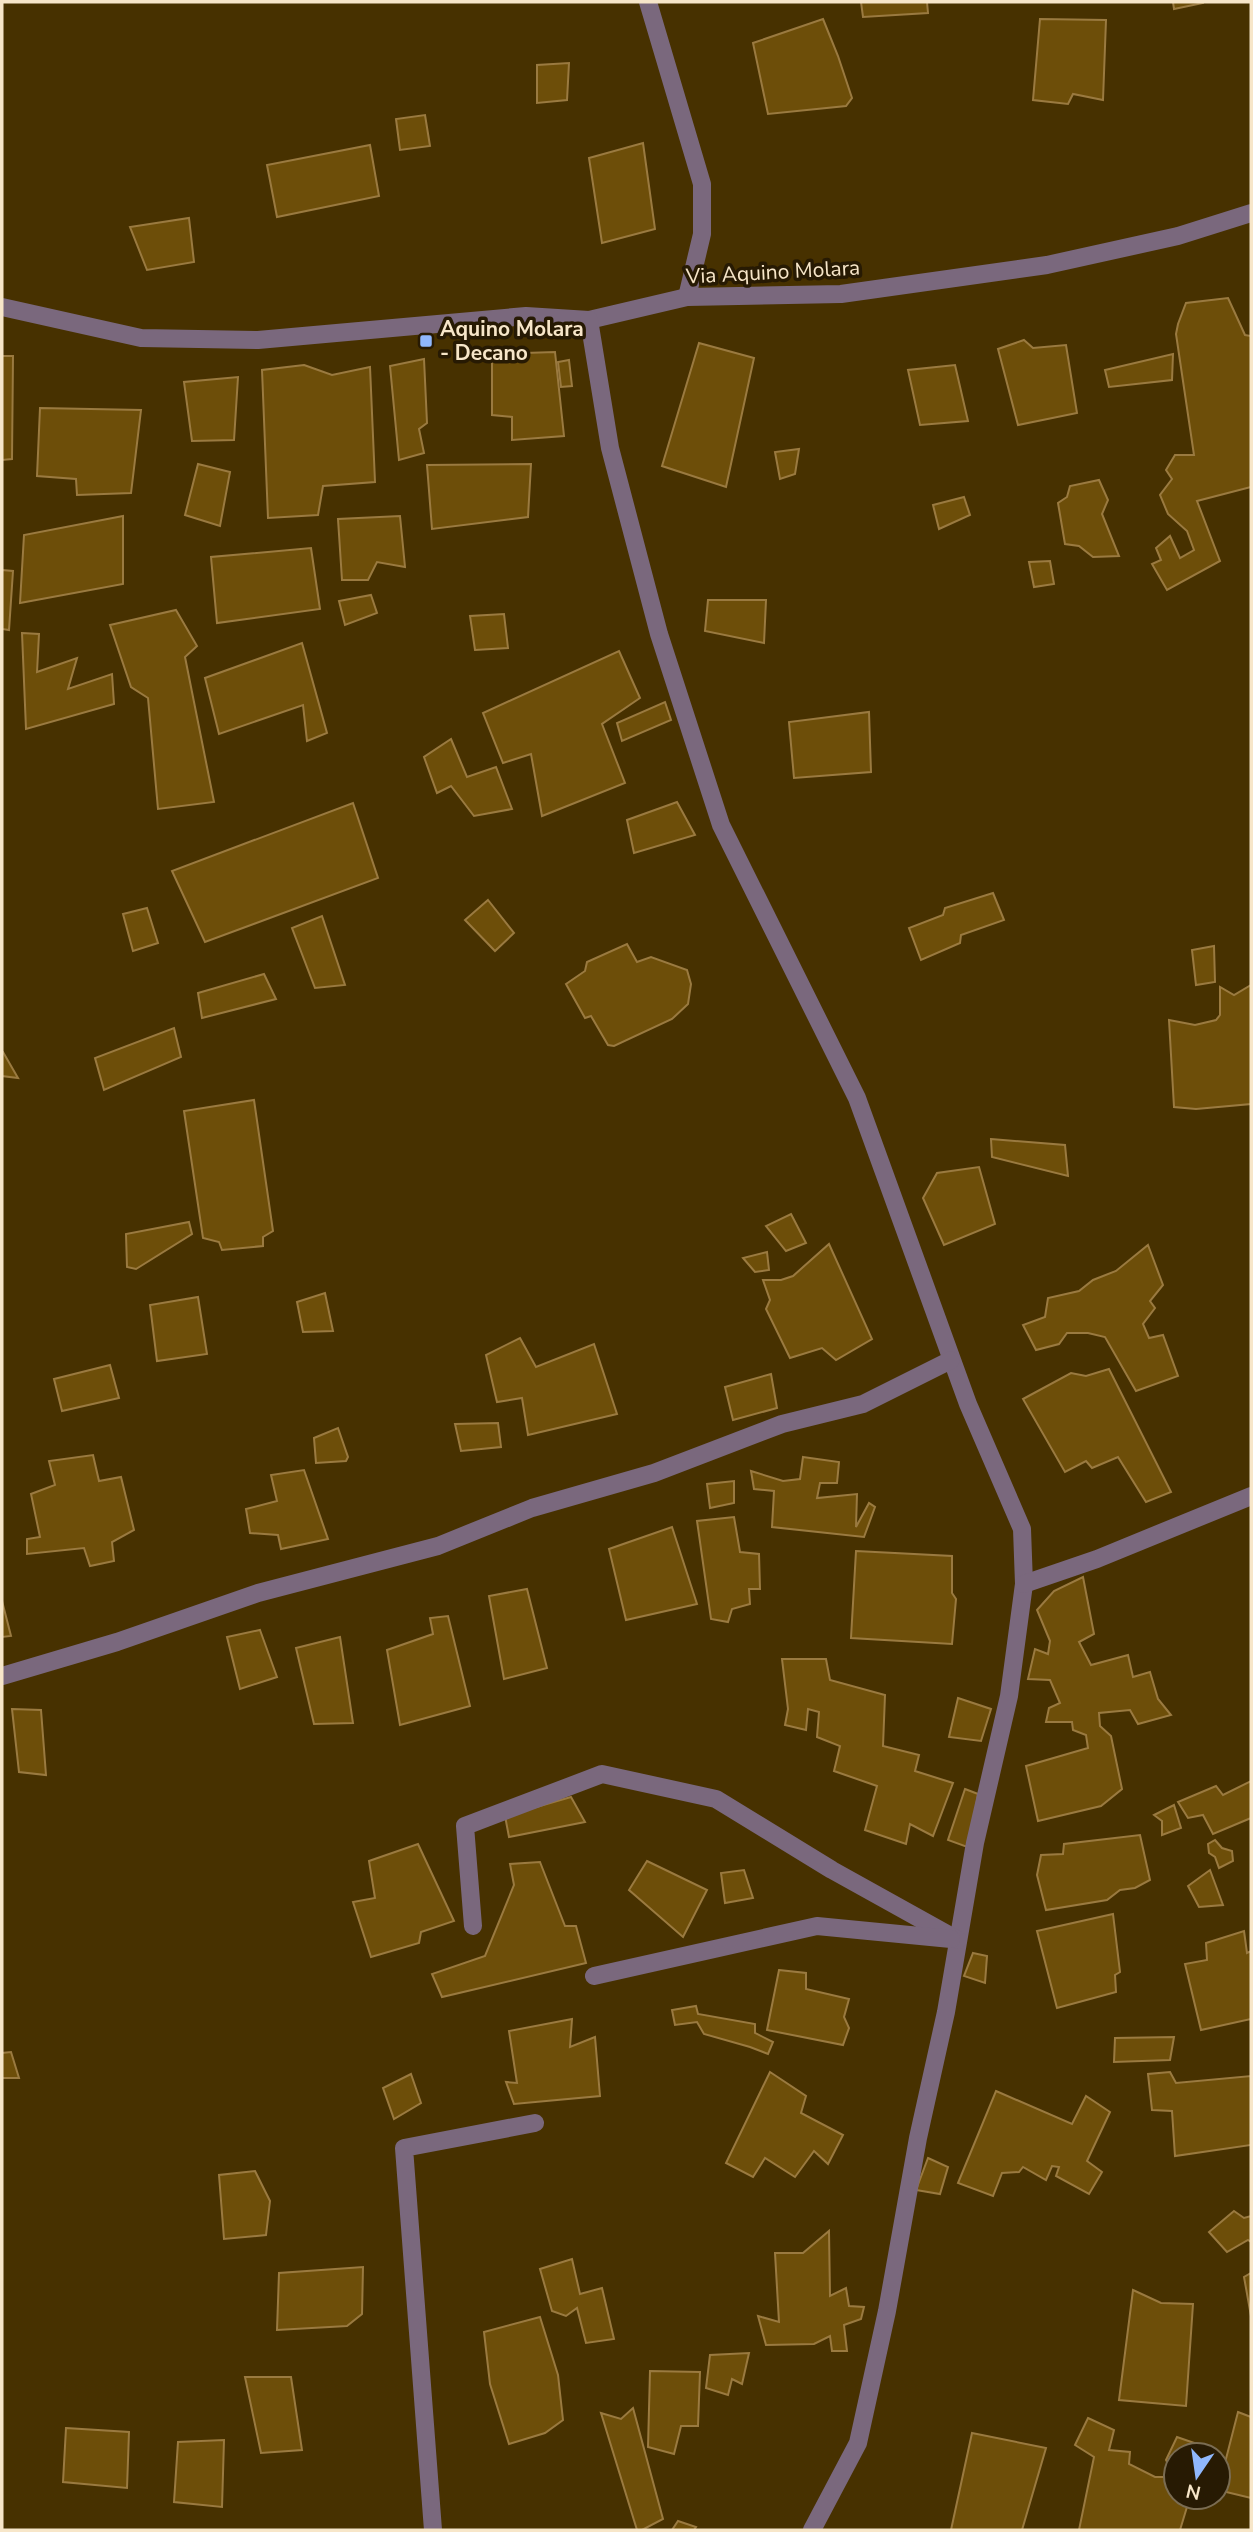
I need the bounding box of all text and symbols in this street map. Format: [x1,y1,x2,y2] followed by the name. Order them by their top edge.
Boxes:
[684,253,861,291] street label: Via Aquino Molara
[440,315,584,367] place label: Aquino Molara - Decano
[418,333,434,349] marker: Aquino Molara - Decano
[1162,2441,1232,2511] north arrow
[1184,2477,1203,2506] text: N

